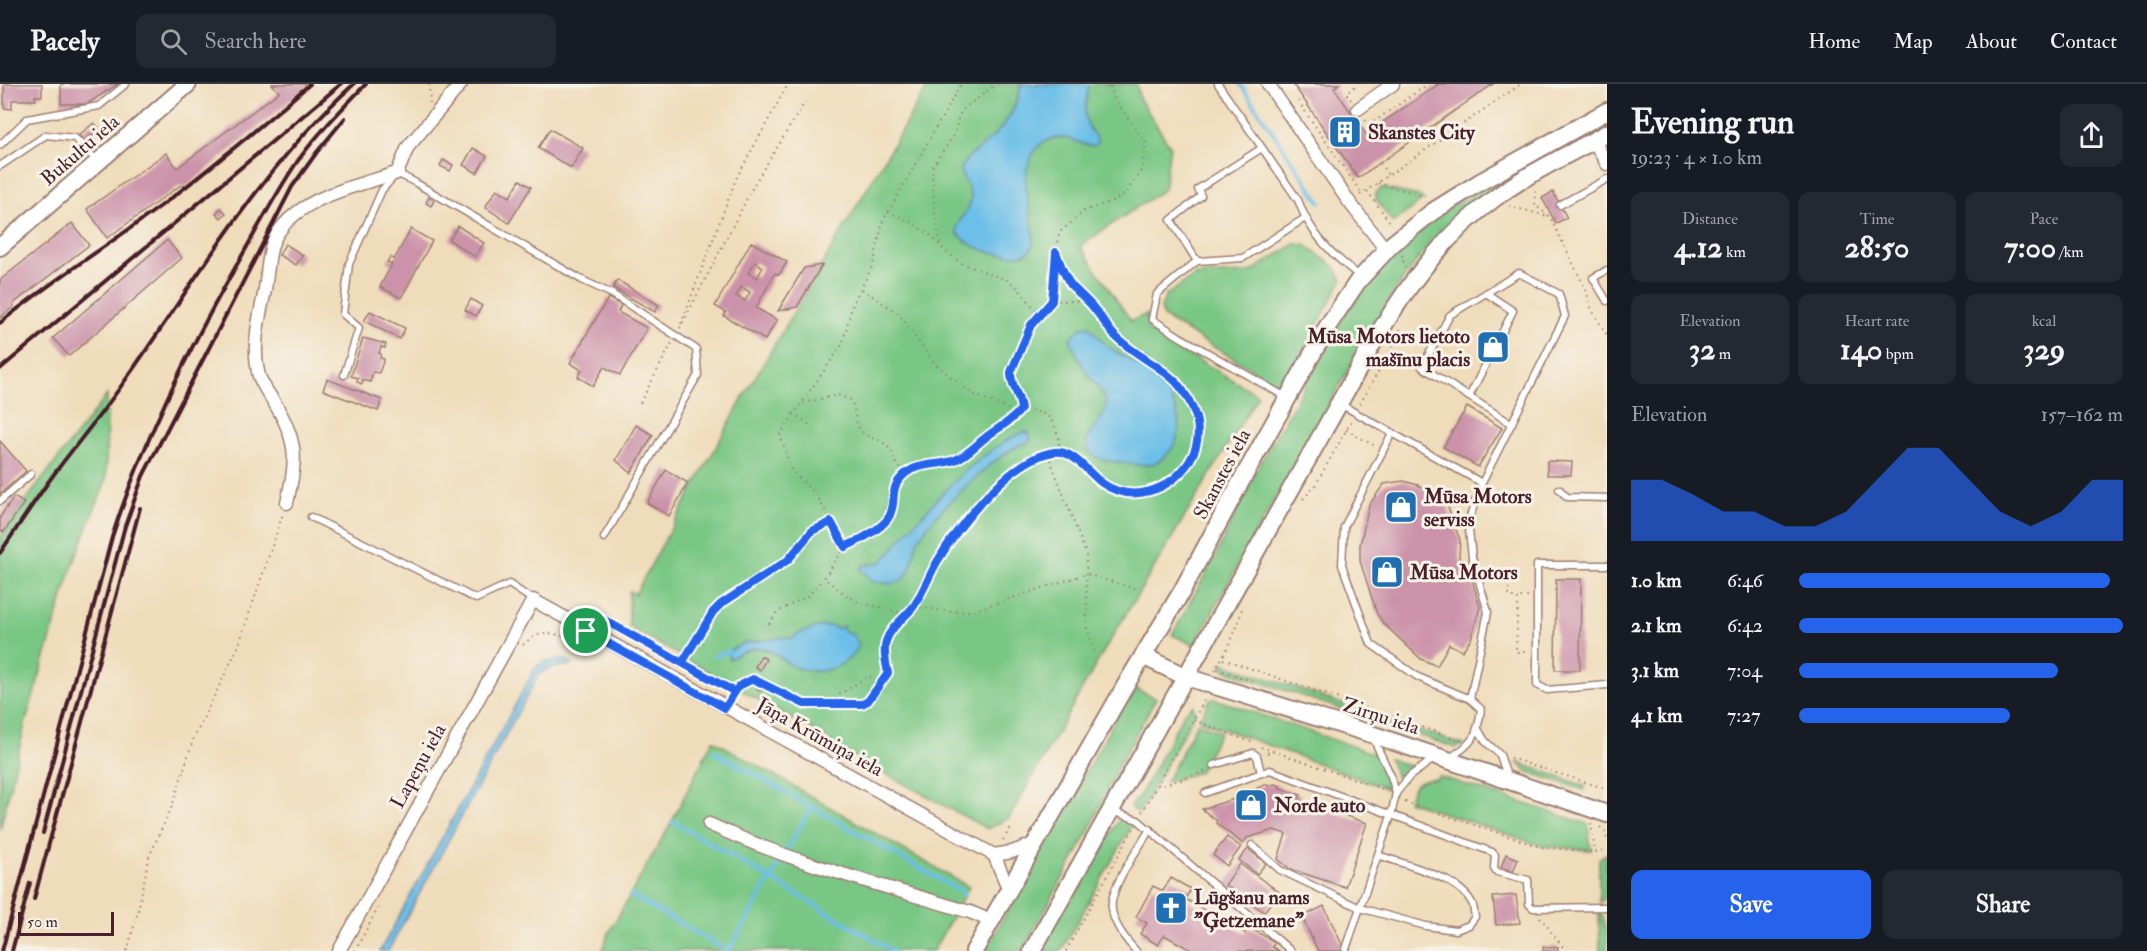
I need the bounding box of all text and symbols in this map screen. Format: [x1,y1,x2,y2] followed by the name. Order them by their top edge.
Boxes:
[136,14,556,68] search box
[30,24,100,59] text: Pacely
[157,25,190,58] icon: search
[205,27,306,55] text: Search here
[1808,28,1860,55] text: Home
[1893,28,1933,55] text: Map
[1966,28,2017,55] text: About
[2050,28,2117,55] text: Contact
[1631,102,1794,143] text: Evening run
[2060,104,2123,167] button: share
[35,108,125,191] street label: Bukultu iela
[1327,114,1363,150] building icon: Skanstes City
[1368,120,1476,146] place label: Skanstes City
[1631,145,1762,170] text: 19:23 · 4 × 1.0 km
[1682,209,1738,229] text: Distance
[1860,209,1894,229] text: Time
[2030,209,2058,229] text: Pace
[1674,229,1723,266] text: 4.12
[1844,229,1910,266] text: 28:50
[2004,229,2056,266] text: 7:00
[1723,242,1746,262] text: km
[2056,242,2084,262] text: /km
[1680,311,1740,331] text: Elevation
[1844,311,1910,331] text: Heart rate
[2032,311,2056,331] text: kcal
[1306,324,1470,373] place label: Mūsa Motors lietoto mašīnu placis
[1475,329,1511,365] shop icon: Mūsa Motors lietoto mašīnu placis
[1689,331,1715,368] text: 32
[1840,331,1882,368] text: 140
[2023,331,2065,368] text: 329
[1715,344,1731,364] text: m
[1882,344,1914,364] text: bpm
[1631,402,1707,427] text: Elevation
[2041,402,2123,427] text: 157–162 m
[1188,424,1257,523] street label: Skanstes iela
[1423,484,1532,532] place label: Mūsa Motors serviss
[1383,489,1419,525] shop icon: Mūsa Motors serviss
[1369,554,1405,590] shop icon: Mūsa Motors
[1409,560,1518,585] place label: Mūsa Motors
[1631,568,1682,593] text: 1.0 km
[1727,568,1763,593] text: 6:46
[560,605,611,656] pin
[1631,613,1681,638] text: 2.1 km
[1727,613,1763,638] text: 6:42
[569,614,602,647] icon: arrive
[1631,658,1679,683] text: 3.1 km
[1727,658,1762,683] text: 7:04
[751,691,888,782] street label: Jāņa Krūmiņa iela
[1339,692,1423,740] street label: Zirņu iela
[1631,703,1682,728] text: 4.1 km
[1727,703,1760,728] text: 7:27
[385,719,453,813] street label: Lapeņu iela
[1233,787,1269,823] shop icon: Norde auto
[1273,793,1366,818] place label: Norde auto
[1631,870,1871,939] button: Save
[1883,870,2123,939] button: Share
[1194,885,1310,933] place label: Lūgšanu nams "Ģetzemane"
[1153,890,1189,926] church icon: Lūgšanu nams "Ģetzemane"
[18,909,114,936] scale bar
[27,912,58,932] text: 50 m

